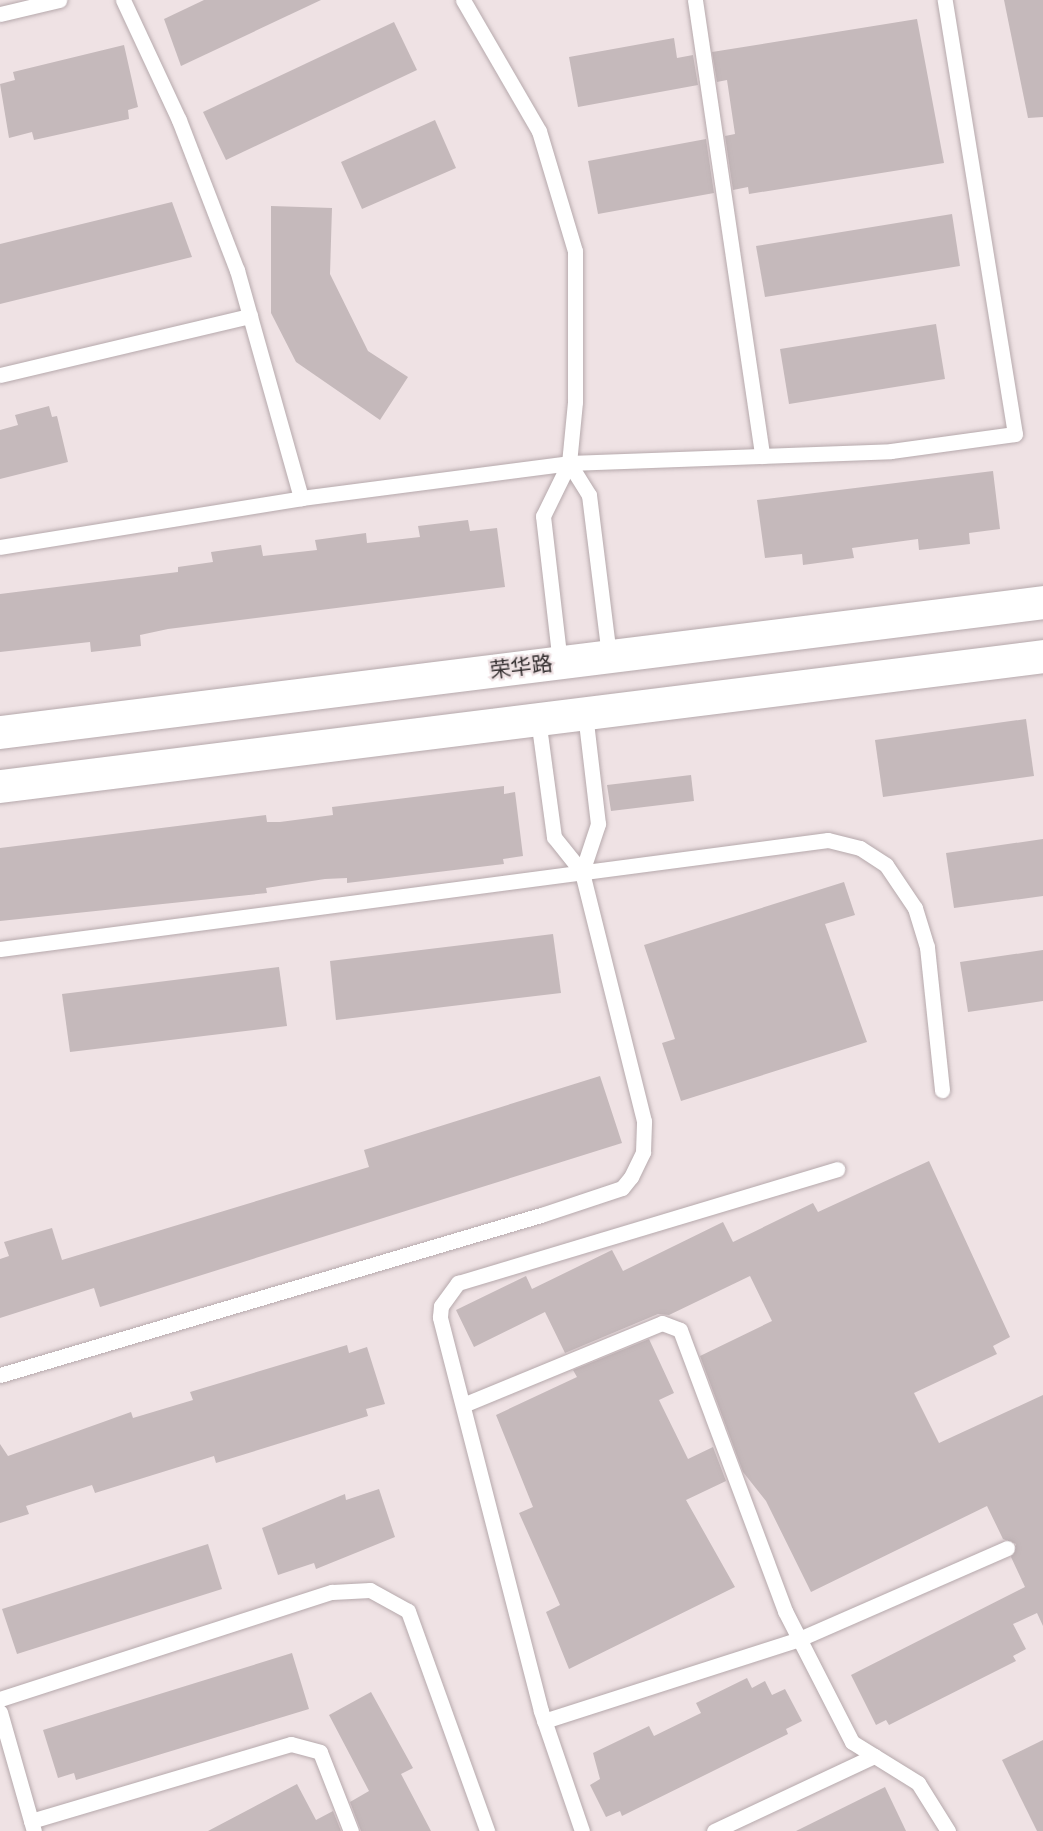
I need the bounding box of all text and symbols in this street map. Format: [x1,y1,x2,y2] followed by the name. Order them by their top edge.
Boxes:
[488,650,554,682] street label: 荣华路

